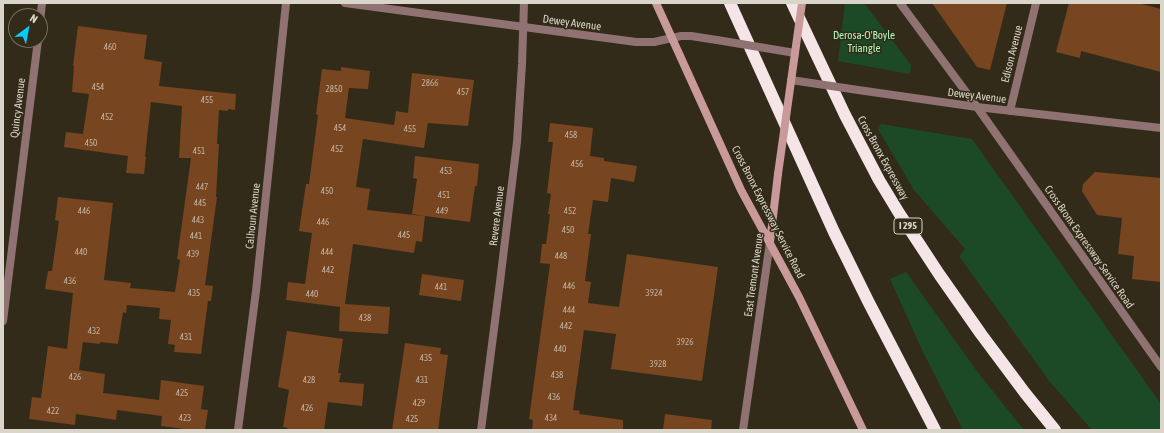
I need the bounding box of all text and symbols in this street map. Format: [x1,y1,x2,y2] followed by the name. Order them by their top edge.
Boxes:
[8,8,48,48] north arrow
[28,12,40,25] text: N
[542,12,602,34] street label: Dewey Avenue
[998,24,1026,84] street label: Edison Avenue
[833,29,895,55] park label: Derosa-O'Boyle Triangle
[104,42,116,52] house number: 460
[8,77,28,139] street label: Quincy Avenue
[422,78,438,88] house number: 2866
[92,82,104,92] house number: 454
[326,84,342,94] house number: 2850
[947,86,1007,106] street label: Dewey Avenue
[457,87,469,97] house number: 457
[201,95,213,105] house number: 455
[101,112,113,122] house number: 452
[854,114,912,202] street label: Cross Bronx Expressway
[334,123,346,133] house number: 454
[404,124,416,134] house number: 455
[565,130,577,140] house number: 458
[85,138,97,148] house number: 450
[331,144,343,154] house number: 452
[729,144,807,280] street label: Cross Bronx Expressway Service Road
[193,146,205,156] house number: 451
[571,159,583,169] house number: 456
[440,166,452,176] house number: 453
[196,182,208,192] house number: 447
[243,182,263,250] street label: Calhoun Avenue
[1041,183,1137,311] street label: Cross Bronx Expressway Service Road
[487,185,507,247] street label: Revere Avenue
[321,186,333,196] house number: 450
[438,190,450,200] house number: 451
[194,198,206,208] house number: 445
[78,206,90,216] house number: 446
[436,206,448,216] house number: 449
[564,206,576,216] house number: 452
[192,215,204,225] house number: 443
[317,217,329,227] house number: 446
[894,218,922,234] road number: I 295
[562,225,574,235] house number: 450
[398,230,410,240] house number: 445
[190,231,202,241] house number: 441
[742,232,766,318] street label: East Tremont Avenue
[75,247,87,257] house number: 440
[321,247,333,257] house number: 444
[187,249,199,259] house number: 439
[555,251,567,261] house number: 448
[322,265,334,275] house number: 442
[64,276,76,286] house number: 436
[563,281,575,291] house number: 446
[435,282,447,292] house number: 441
[188,288,200,298] house number: 435
[646,288,662,298] house number: 3924
[306,289,318,299] house number: 440
[563,305,575,315] house number: 444
[359,313,371,323] house number: 438
[560,321,572,331] house number: 442
[88,326,100,336] house number: 432
[180,332,192,342] house number: 431
[677,337,693,347] house number: 3926
[554,344,566,354] house number: 440
[420,353,432,363] house number: 435
[650,359,666,369] house number: 3928
[551,370,563,380] house number: 438
[69,372,81,382] house number: 426
[303,375,315,385] house number: 428
[416,375,428,385] house number: 431
[176,388,188,398] house number: 425
[548,392,560,402] house number: 436
[413,398,425,408] house number: 429
[301,403,313,413] house number: 426
[47,406,59,416] house number: 422
[179,413,191,423] house number: 423
[545,413,557,423] house number: 434
[406,414,418,424] house number: 425

